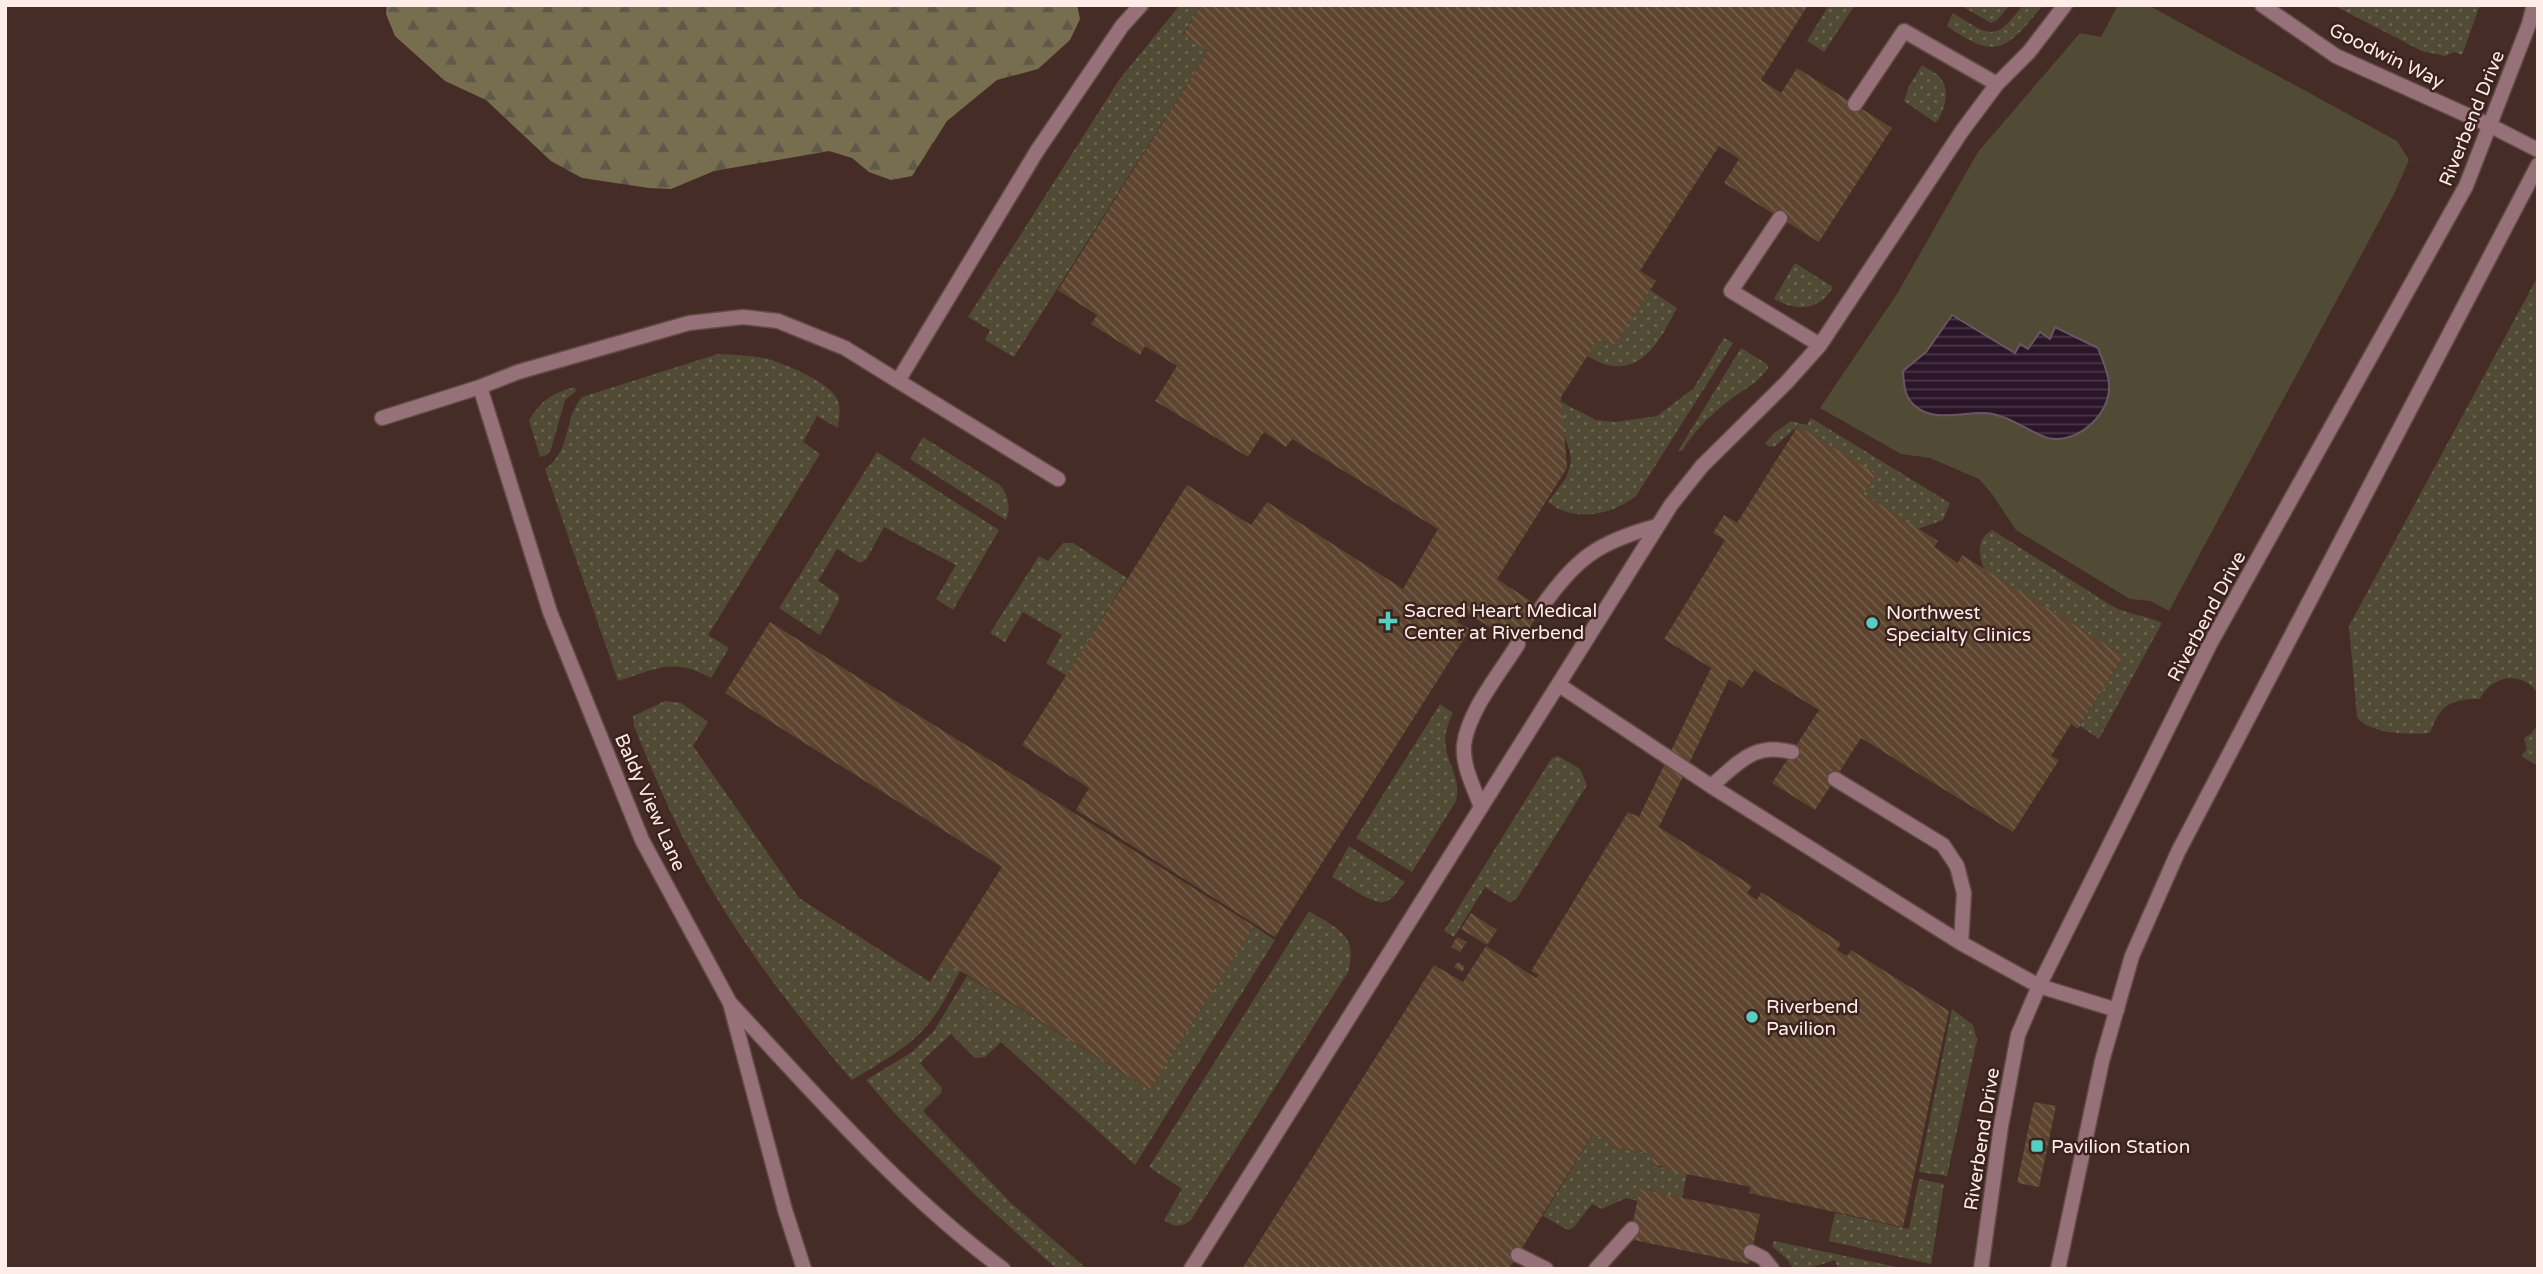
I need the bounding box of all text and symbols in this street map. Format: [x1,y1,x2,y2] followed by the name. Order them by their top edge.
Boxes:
[2326,19,2448,93] street label: Goodwin Way
[2435,47,2509,189] street label: Riverbend Drive
[2163,548,2250,685] street label: Riverbend Drive
[1404,600,1597,644] place label: Sacred Heart Medical Center at Riverbend
[1886,602,2031,646] place label: Northwest Specialty Clinics
[1378,611,1398,631] marker: Sacred Heart Medical Center at Riverbend
[1864,615,1880,631] marker: Northwest Specialty Clinics
[610,730,690,874] street label: Baldy View Lane
[1766,996,1859,1040] place label: Riverbend Pavilion
[1744,1009,1760,1025] marker: Riverbend Pavilion
[1960,1066,2004,1212] street label: Riverbend Drive
[2051,1136,2190,1158] place label: Pavilion Station
[2029,1138,2045,1154] marker: Pavilion Station

